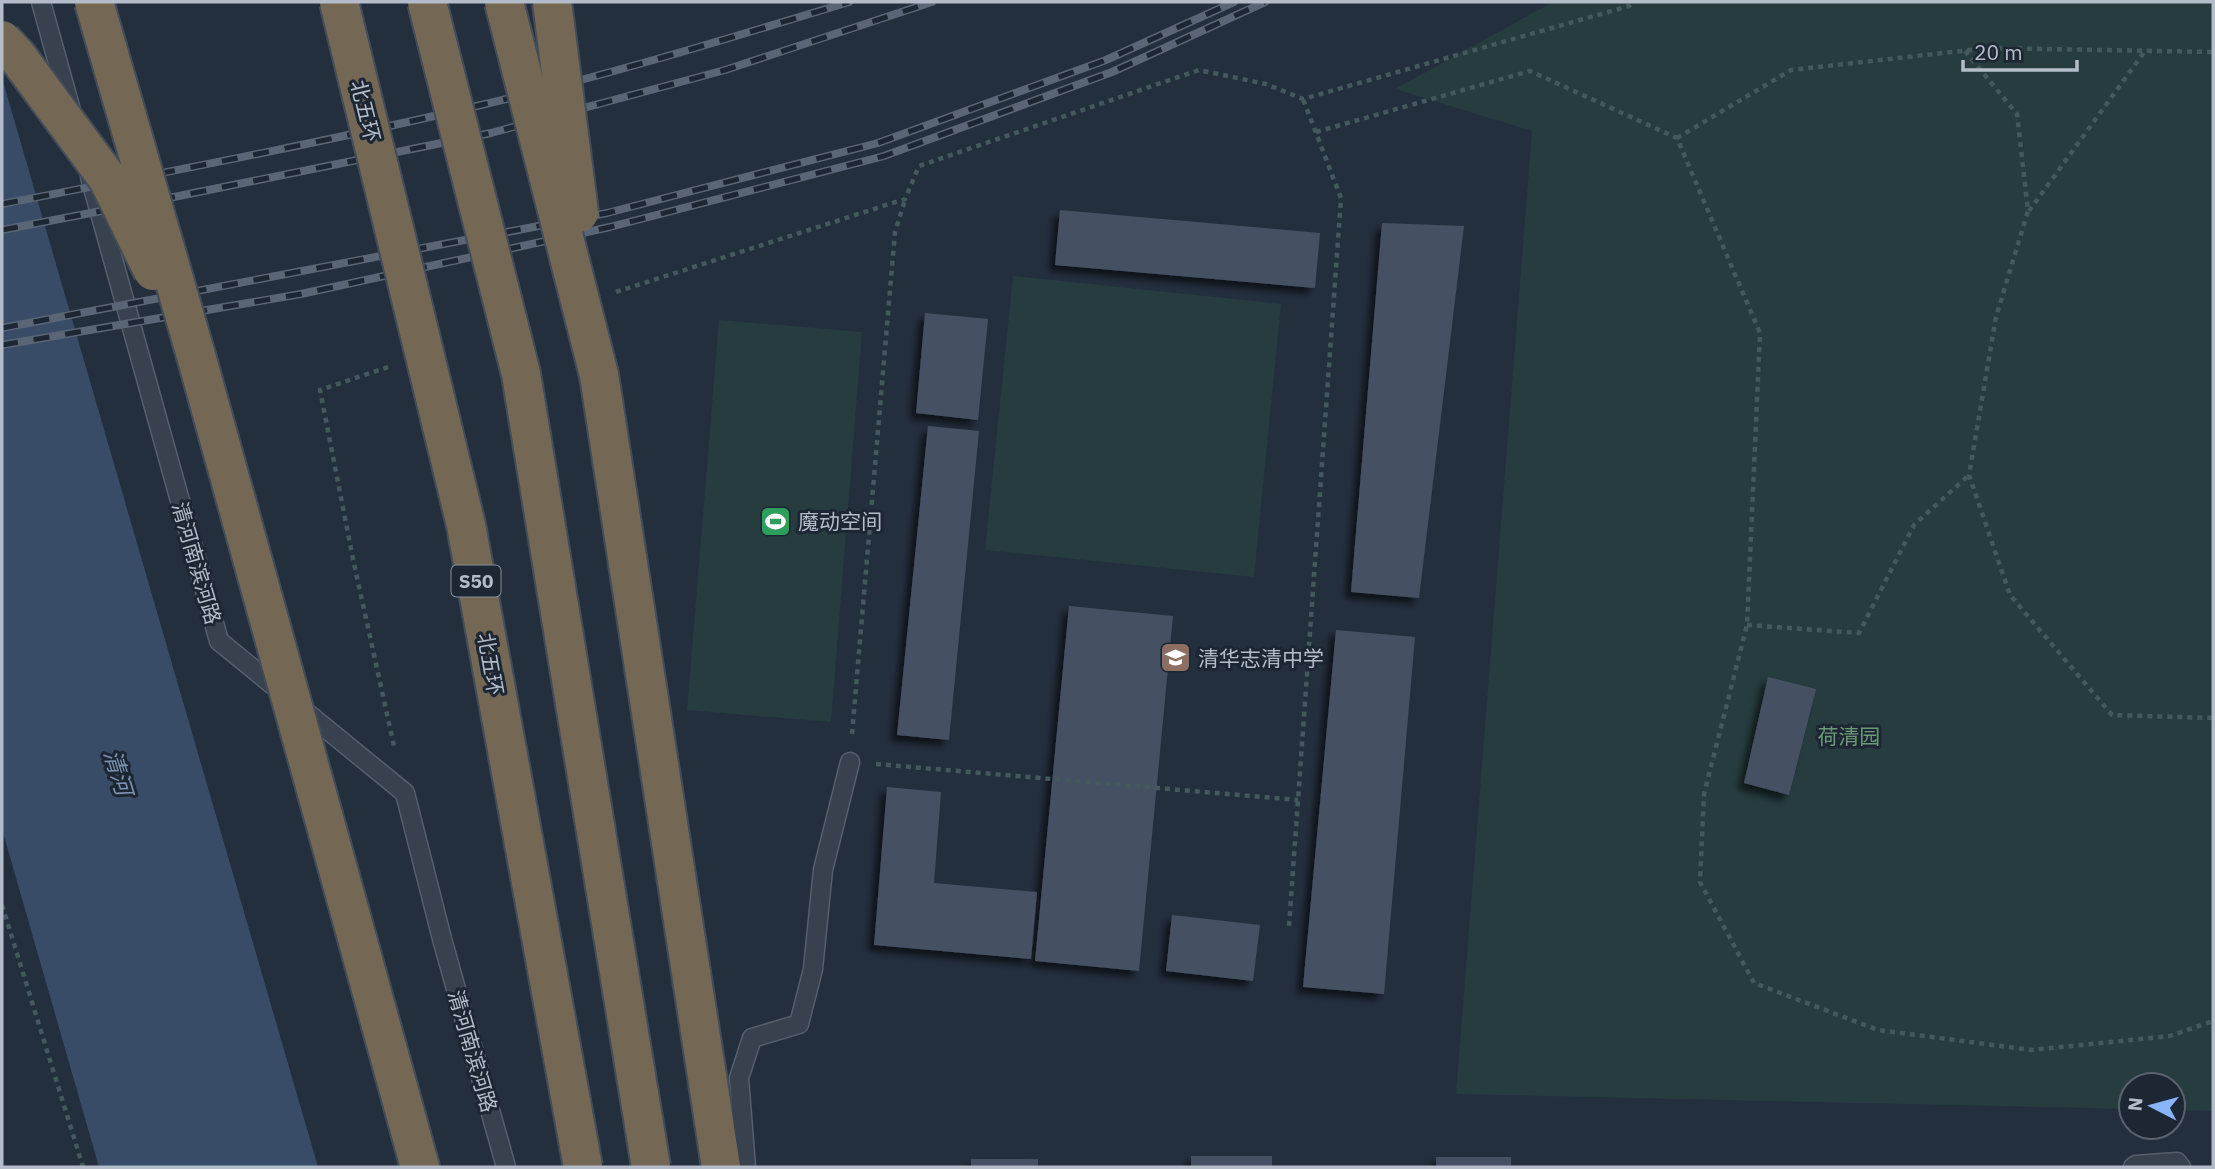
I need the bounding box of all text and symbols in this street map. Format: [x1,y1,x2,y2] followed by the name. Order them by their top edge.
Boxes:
[1963,28,2077,72] scale bar
[1974,38,2023,66] text: 20 m
[345,77,387,145] street label: 北五环
[166,499,228,627] street label: 清河南滨河路
[758,504,792,538] sports icon: 魔动空间
[798,507,882,535] place label: 魔动空间
[452,566,500,596] road number: S50
[472,631,510,697] street label: 北五环
[1158,641,1192,675] school or university icon: 清华志清中学
[1198,644,1324,672] place label: 清华志清中学
[1818,722,1881,750] park label: 荷清园
[98,746,141,802] water label: 清河
[442,987,504,1115] street label: 清河南滨河路
[2117,1071,2187,1141] north arrow
[2122,1096,2148,1112] text: N

